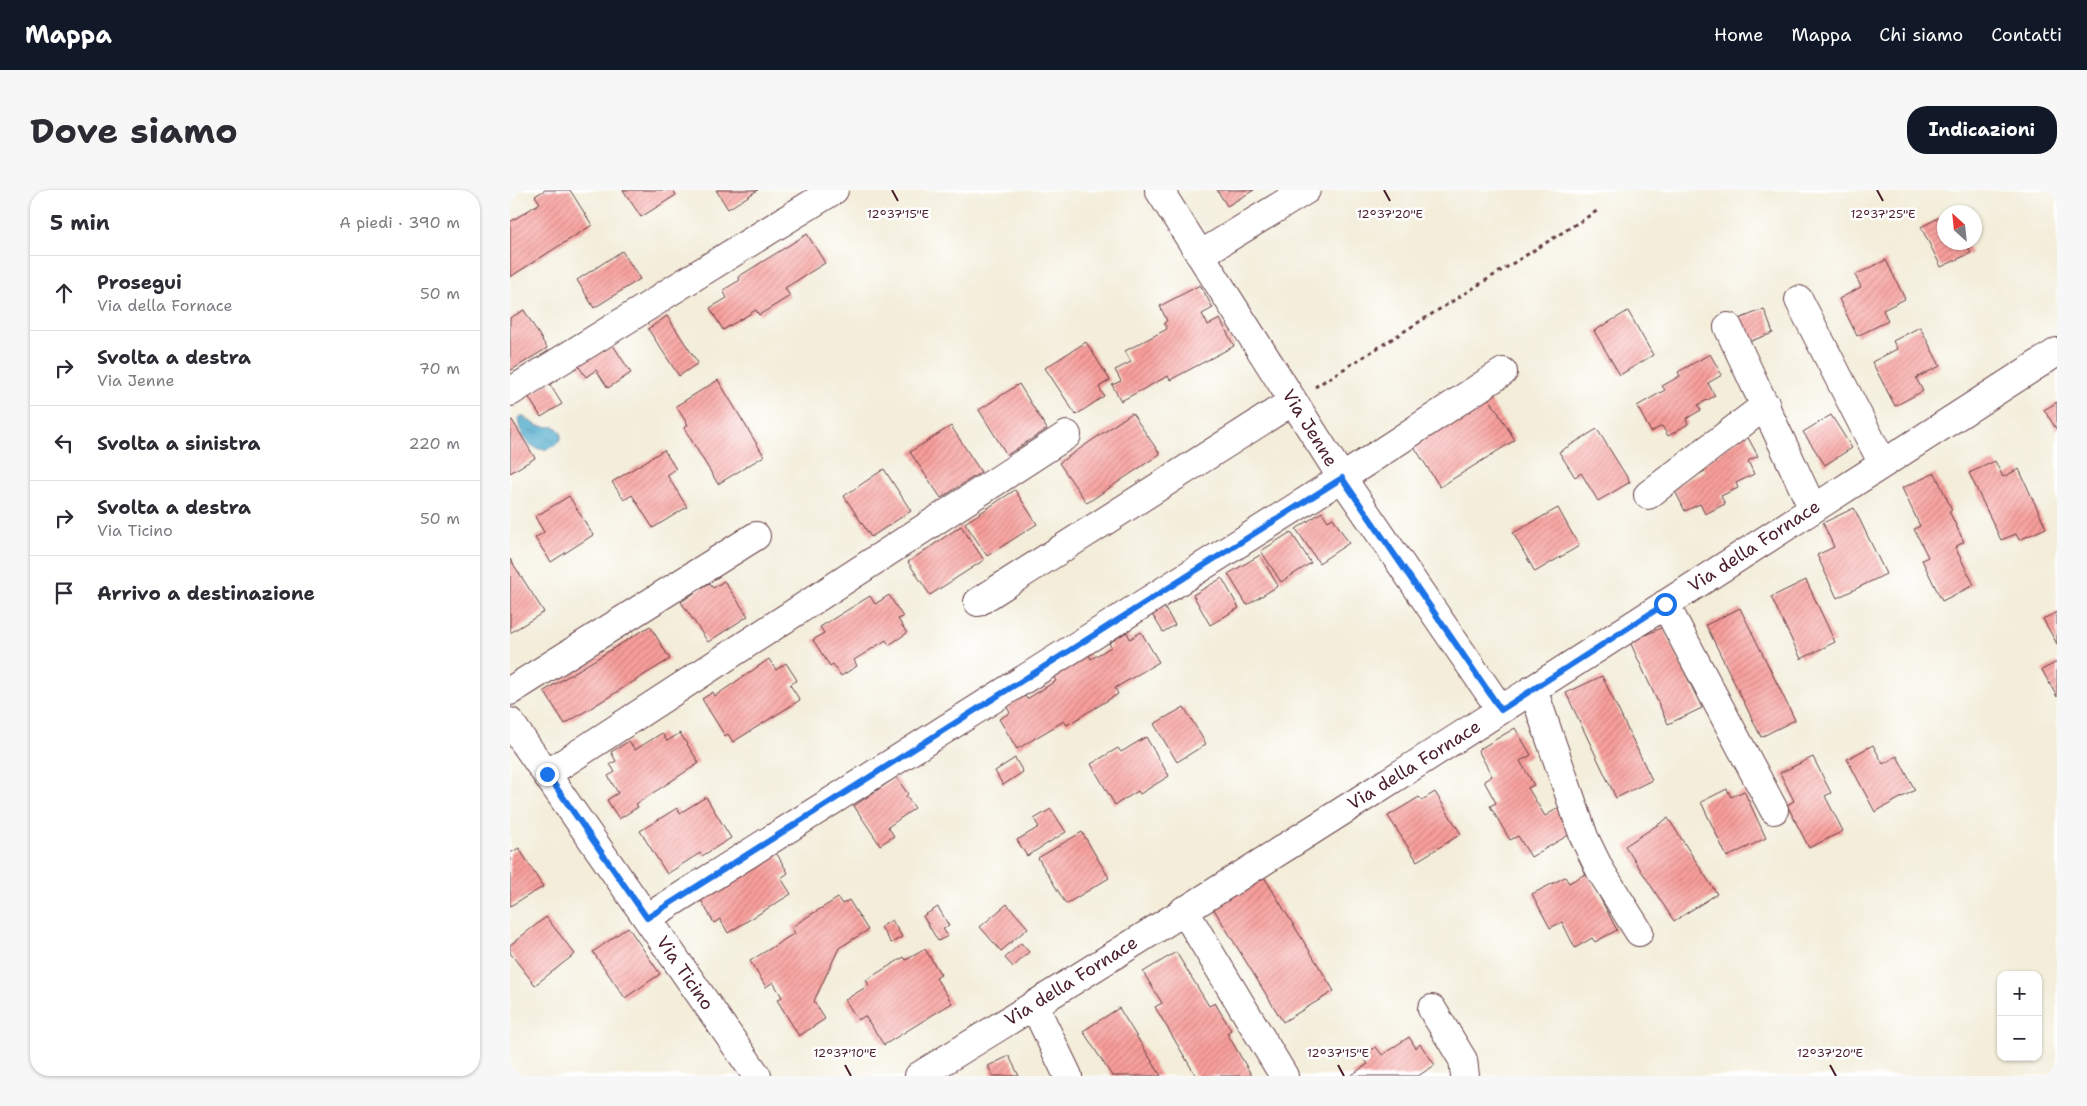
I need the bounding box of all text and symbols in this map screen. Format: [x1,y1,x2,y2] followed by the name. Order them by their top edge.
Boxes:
[25,19,112,51] text: Mappa
[1714,23,1763,47] text: Home
[1791,23,1851,47] text: Mappa
[1879,23,1963,47] text: Chi siamo
[1991,23,2062,47] text: Contatti
[1907,106,2057,154] button: Indicazioni
[30,107,238,154] text: Dove siamo
[1937,205,1982,250] north arrow
[867,206,929,222] text: 12°37'15"E
[1357,206,1423,222] text: 12°37'20"E
[1850,206,1916,222] text: 12°37'25"E
[50,209,110,237] text: 5 min
[339,212,460,233] text: A piedi · 390 m
[97,270,182,295] text: Prosegui
[50,279,78,307] icon: ahead
[420,283,460,304] text: 50 m
[97,295,233,316] text: Via della Fornace
[97,345,251,370] text: Svolta a destra
[50,354,78,382] icon: right
[419,358,460,379] text: 70 m
[97,370,174,391] text: Via Jenne
[1277,385,1343,471] street label: Via Jenne
[50,429,78,457] icon: left
[97,431,260,456] text: Svolta a sinistra
[408,433,460,454] text: 220 m
[1683,494,1825,598] street label: Via della Fornace
[97,495,251,520] text: Svolta a destra
[50,504,78,532] icon: right
[420,508,460,529] text: 50 m
[97,520,173,541] text: Via Ticino
[50,579,78,607] icon: arrive
[97,581,315,606] text: Arrivo a destinazione
[1654,593,1677,616] route start
[1343,714,1485,816] street label: Via della Fornace
[536,763,559,786] route end
[1000,930,1142,1032] street label: Via della Fornace
[651,931,719,1015] street label: Via Ticino
[1997,971,2042,1061] map controls
[1997,971,2042,1016] button: +
[1997,1016,2042,1061] button: −
[813,1045,877,1061] text: 12°37'10"E
[1307,1045,1369,1061] text: 12°37'15"E
[1797,1045,1863,1061] text: 12°37'20"E

